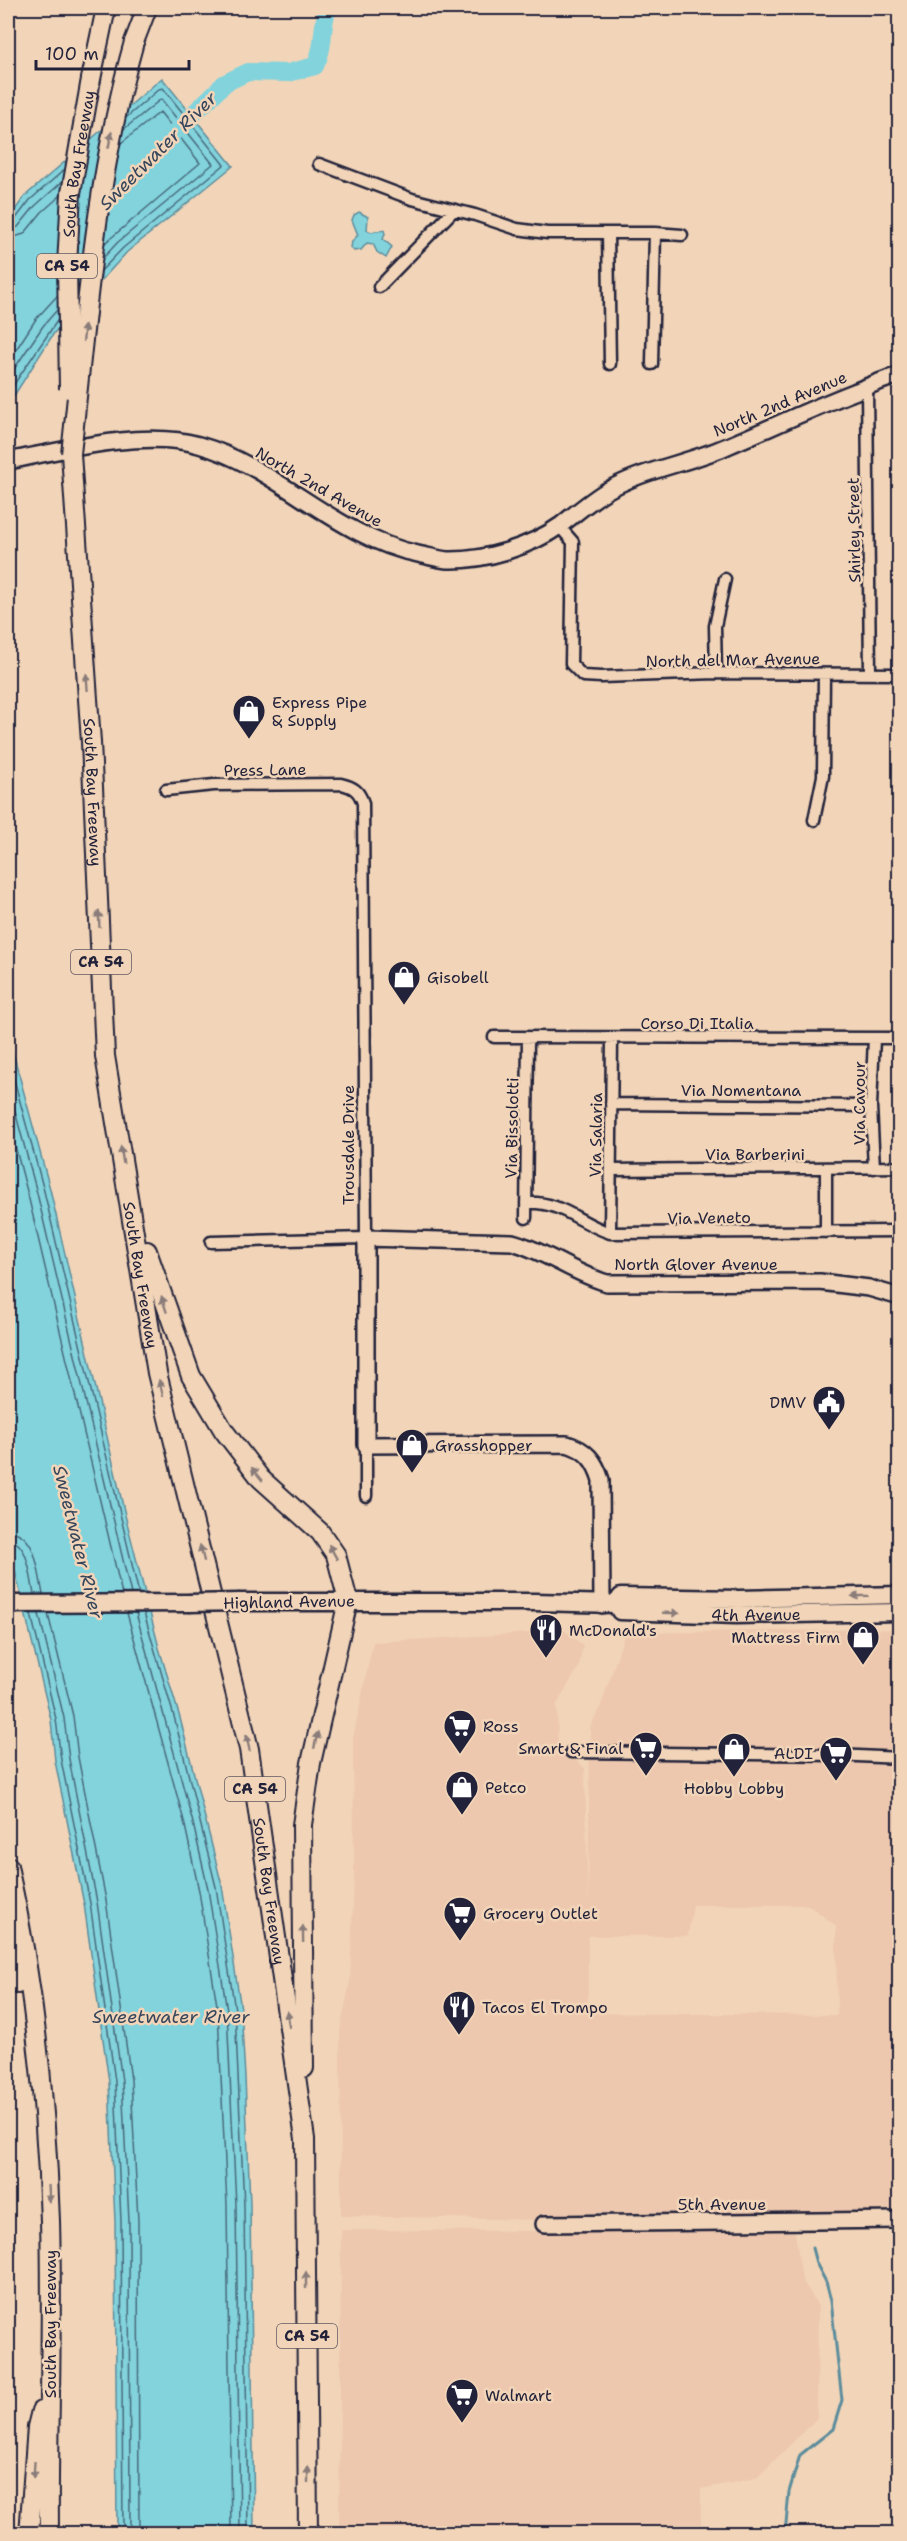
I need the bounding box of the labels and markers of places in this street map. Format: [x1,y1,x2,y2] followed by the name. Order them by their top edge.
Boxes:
[272,692,367,731] place label: Express Pipe & Supply
[231,693,267,740] shop icon: Express Pipe & Supply
[386,959,422,1006] shop icon: Gisobell
[427,967,489,988] place label: Gisobell
[811,1384,847,1431] public building icon: DMV
[770,1392,806,1413] place label: DMV
[394,1427,430,1474] shop icon: Grasshopper
[435,1435,533,1456] place label: Grasshopper
[528,1612,564,1659] restaurant icon: McDonald's
[845,1619,881,1666] shop icon: Mattress Firm
[569,1620,657,1641] place label: McDonald's
[731,1627,840,1648] place label: Mattress Firm
[442,1708,478,1755] supermarket icon: Ross
[483,1716,519,1737] place label: Ross
[628,1730,664,1777] supermarket icon: Smart & Final
[716,1731,752,1778] shop icon: Hobby Lobby
[818,1735,854,1782] supermarket icon: ALDI
[518,1738,623,1759] place label: Smart & Final
[774,1743,813,1764] place label: ALDI
[444,1769,480,1816] shop icon: Petco
[485,1777,526,1798] place label: Petco
[684,1778,784,1799] place label: Hobby Lobby
[442,1895,478,1942] supermarket icon: Grocery Outlet
[483,1903,598,1924] place label: Grocery Outlet
[441,1989,477,2036] restaurant icon: Tacos El Trompo
[482,1997,608,2018] place label: Tacos El Trompo
[444,2377,480,2424] supermarket icon: Walmart
[485,2385,552,2406] place label: Walmart

